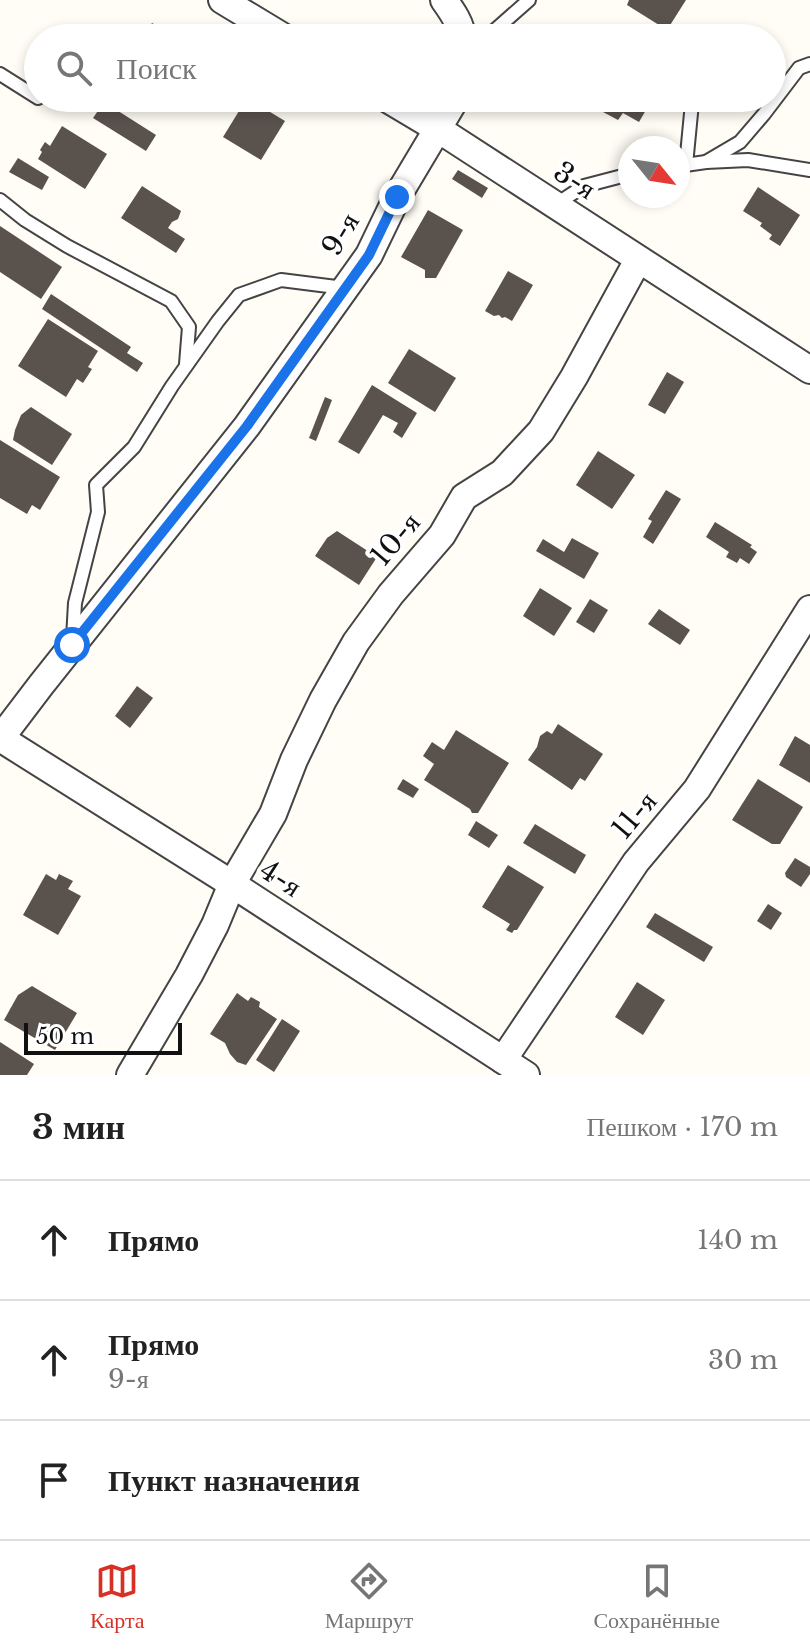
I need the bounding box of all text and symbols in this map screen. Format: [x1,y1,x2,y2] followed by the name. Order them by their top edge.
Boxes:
[24,24,786,112] search box
[52,46,96,90] icon: search
[116,50,197,87] text: Поиск
[618,136,690,208] north arrow
[547,154,602,207] street label: 3-я
[379,179,415,215] route end
[314,206,367,262] street label: 9-я
[363,506,428,573] street label: 10-я
[54,627,90,663] route start
[605,785,664,846] street label: 11-я
[253,852,308,905] street label: 4-я
[24,1019,182,1055] scale bar
[36,1023,94,1050] text: 50 m
[32,1106,125,1148] text: 3 мин
[586,1111,778,1143] text: Пешком · 170 m
[32,1218,76,1262] icon: ahead
[108,1222,199,1259] text: Прямо
[697,1224,778,1256] text: 140 m
[108,1326,199,1363] text: Прямо
[32,1338,76,1382] icon: ahead
[708,1344,778,1376] text: 30 m
[108,1363,149,1395] text: 9-я
[32,1458,76,1502] icon: arrive
[108,1462,360,1499] text: Пункт назначения
[90,1559,145,1634] tab: Карта
[325,1559,413,1634] tab: Маршрут
[593,1559,720,1634] tab: Сохранённые

